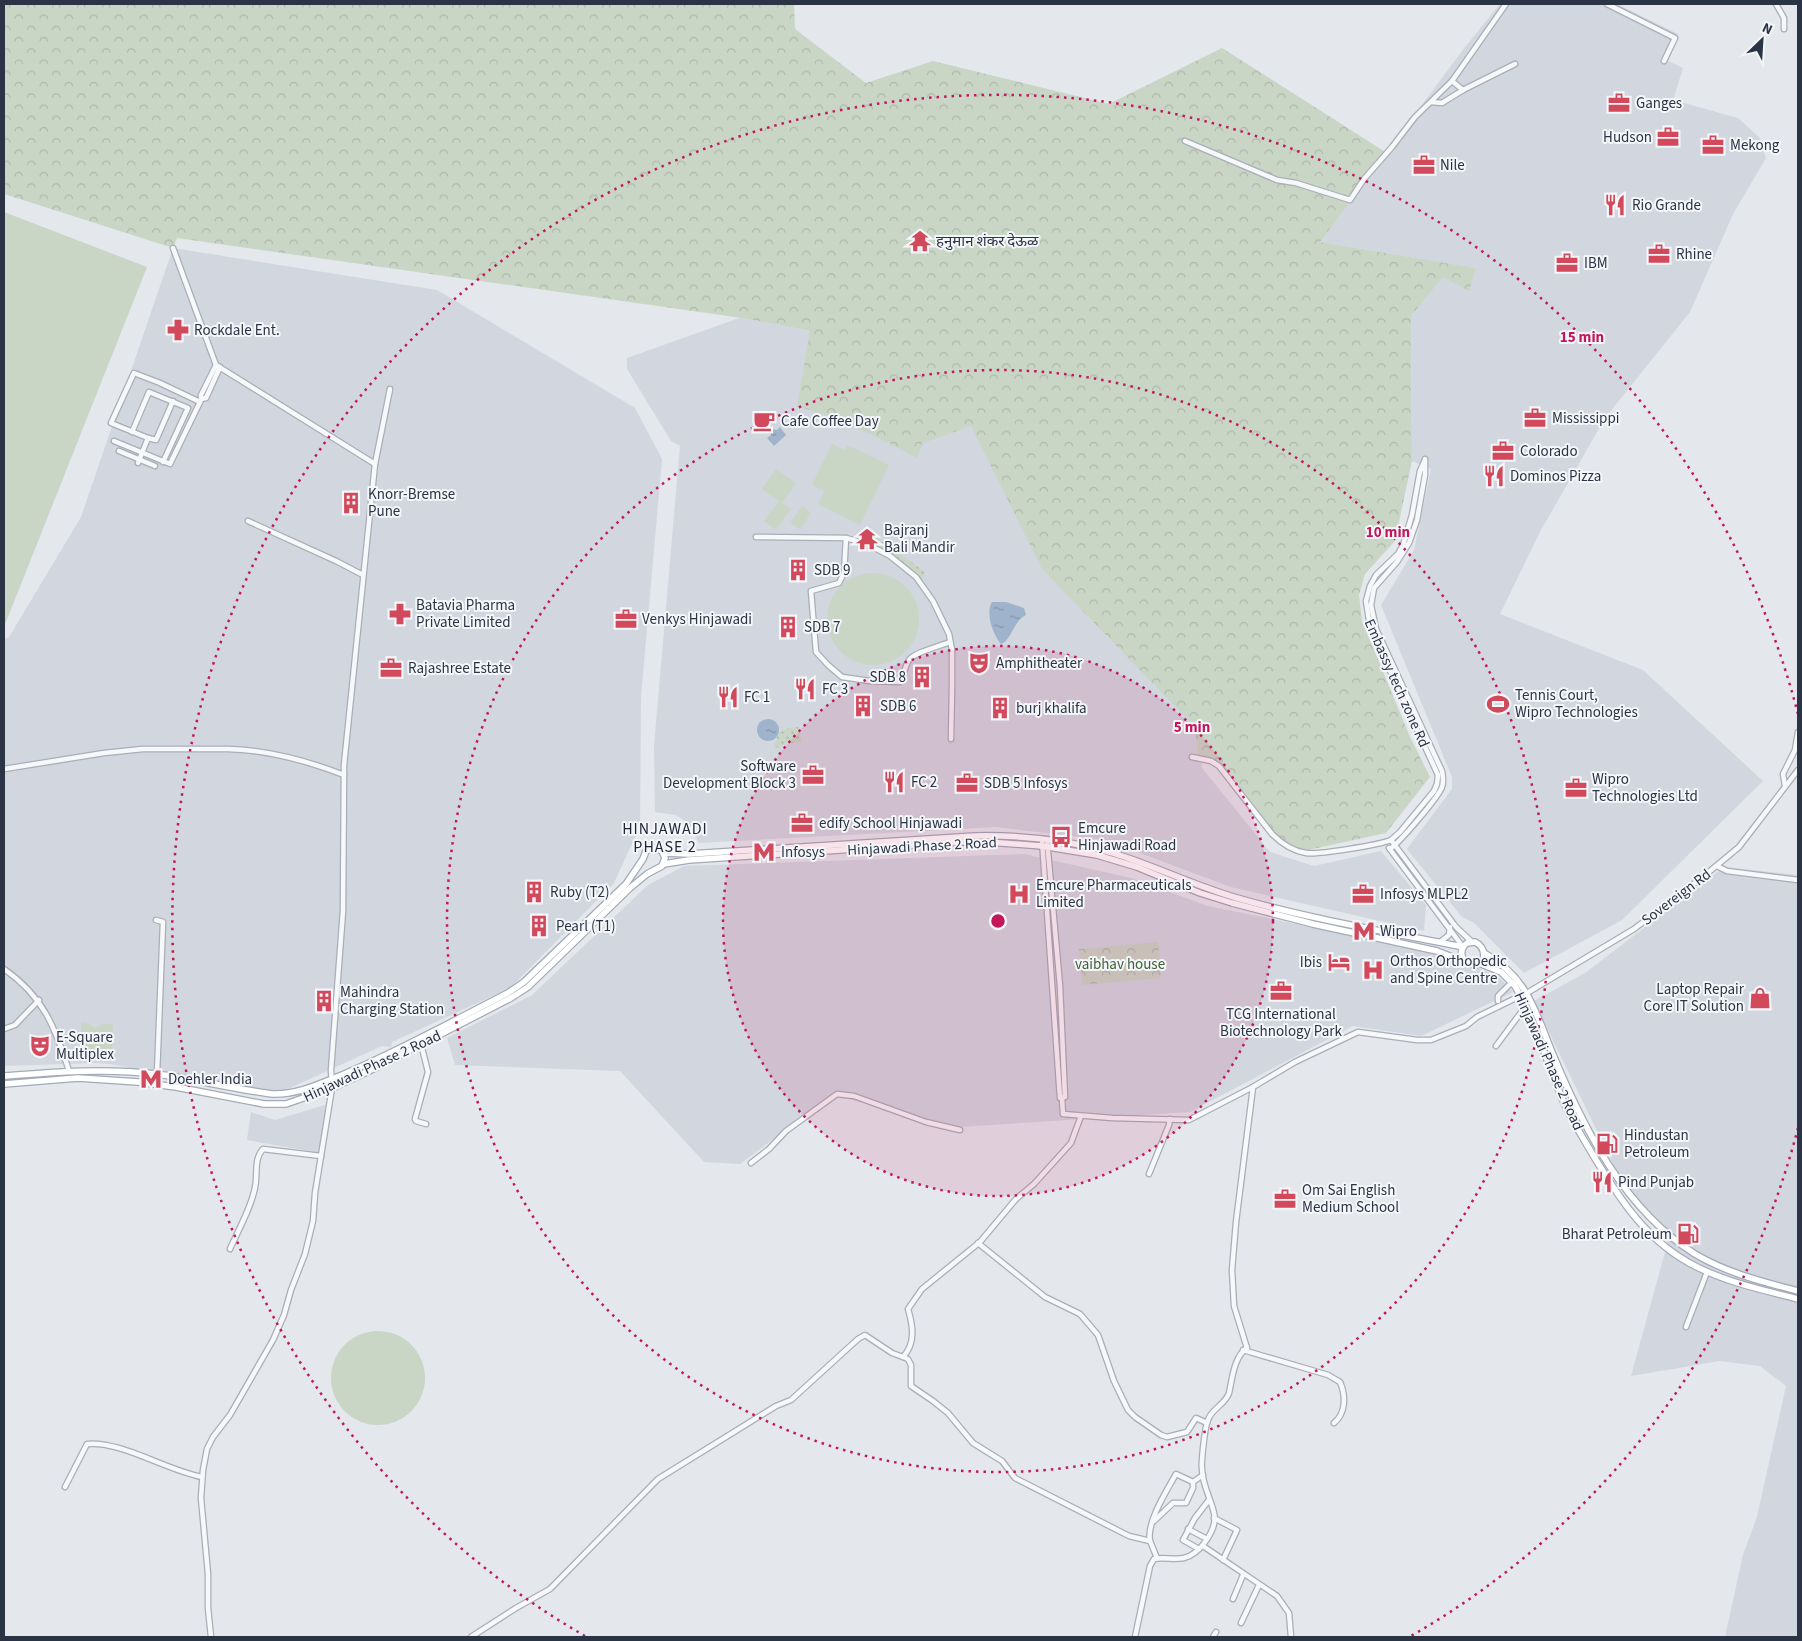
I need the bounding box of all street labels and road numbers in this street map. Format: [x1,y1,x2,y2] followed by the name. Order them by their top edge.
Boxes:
[1359,616,1434,751] street label: Embassy tech zone Rd
[847,832,997,861] street label: Hinjawadi Phase 2 Road
[1637,864,1715,931] street label: Sovereign Rd
[1508,989,1589,1134] street label: Hinjawadi Phase 2 Road
[300,1025,445,1108] street label: Hinjawadi Phase 2 Road

